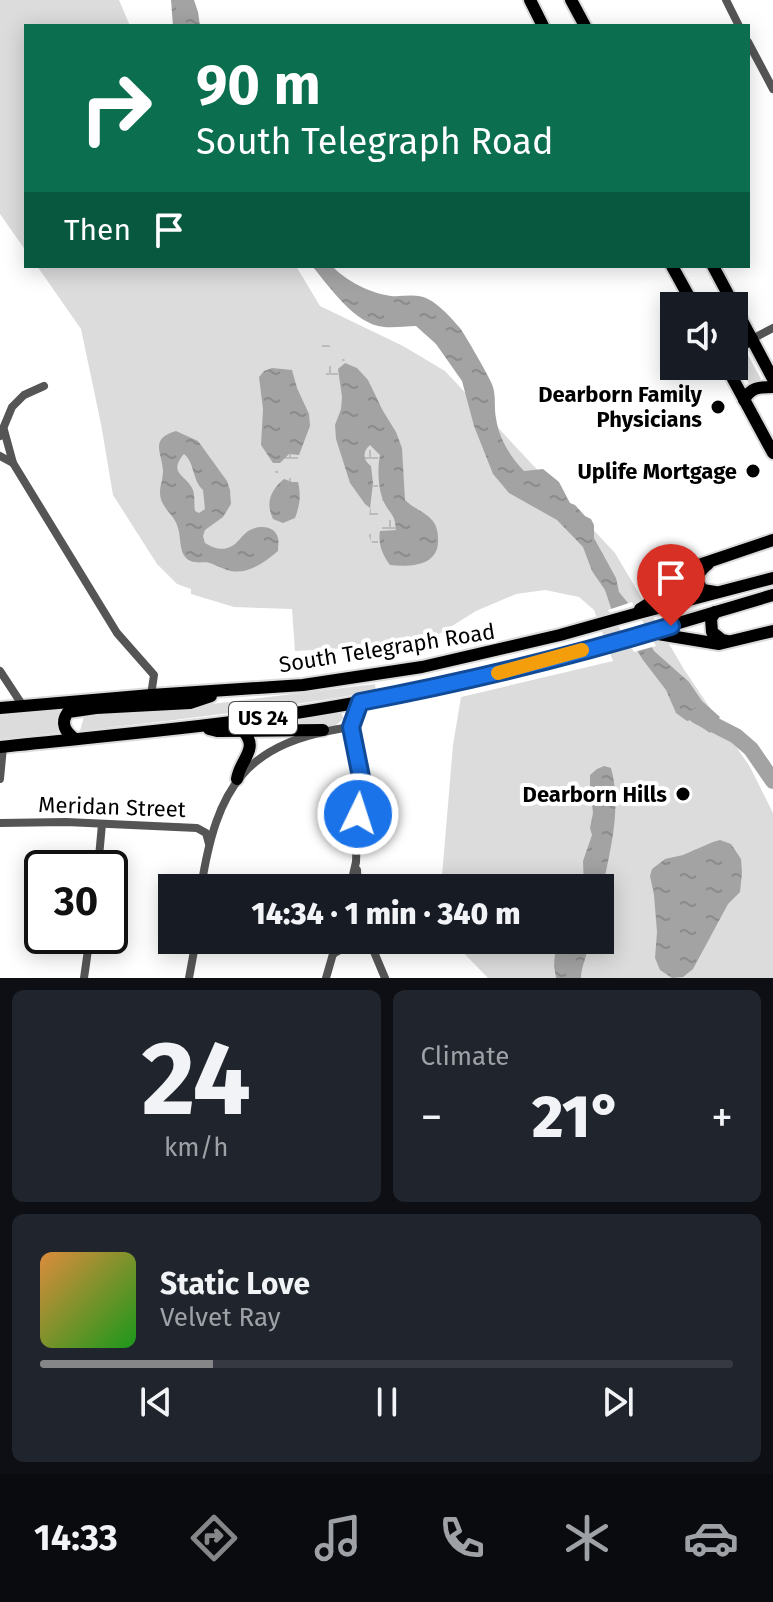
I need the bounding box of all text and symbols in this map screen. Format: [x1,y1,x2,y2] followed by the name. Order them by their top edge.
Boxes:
[196,52,321,119] text: 90 m
[64,56,168,160] icon: right
[196,120,553,164] text: South Telegraph Road
[147,208,191,252] icon: arrive
[64,212,131,248] text: Then
[660,292,748,380] map controls
[660,292,748,380] button: sound
[538,381,703,433] place label: Dearborn Family Physicians
[709,398,727,416] marker: Dearborn Family Physicians
[577,458,737,485] place label: Uplife Mortgage
[744,462,762,480] marker: Uplife Mortgage
[637,544,705,626] pin
[649,556,693,600] icon: arrive
[277,618,497,678] street label: South Telegraph Road
[229,702,297,734] road number: US 24
[316,772,400,856] position arrow
[523,781,667,808] place label: Dearborn Hills
[674,785,692,803] marker: Dearborn Hills
[38,791,186,823] street label: Meridan Street
[24,850,128,954] speed limit sign: 30
[252,896,520,932] text: 14:34 · 1 min · 340 m
[141,1017,251,1142] text: 24
[421,1041,509,1072] text: Climate
[532,1081,622,1153] text: 21°
[421,1091,443,1144] text: −
[711,1091,733,1144] text: +
[164,1132,228,1163] text: km/h
[160,1266,310,1302] text: Static Love
[160,1302,280,1333] text: Velvet Ray
[134,1380,178,1424] icon: previous
[365,1380,409,1424] icon: pause
[596,1380,640,1424] icon: next
[186,1510,242,1566] icon: directions
[310,1510,366,1566] icon: music
[434,1510,490,1566] icon: phone
[559,1510,615,1566] icon: climate
[683,1510,739,1566] icon: car
[34,1516,118,1560] text: 14:33

